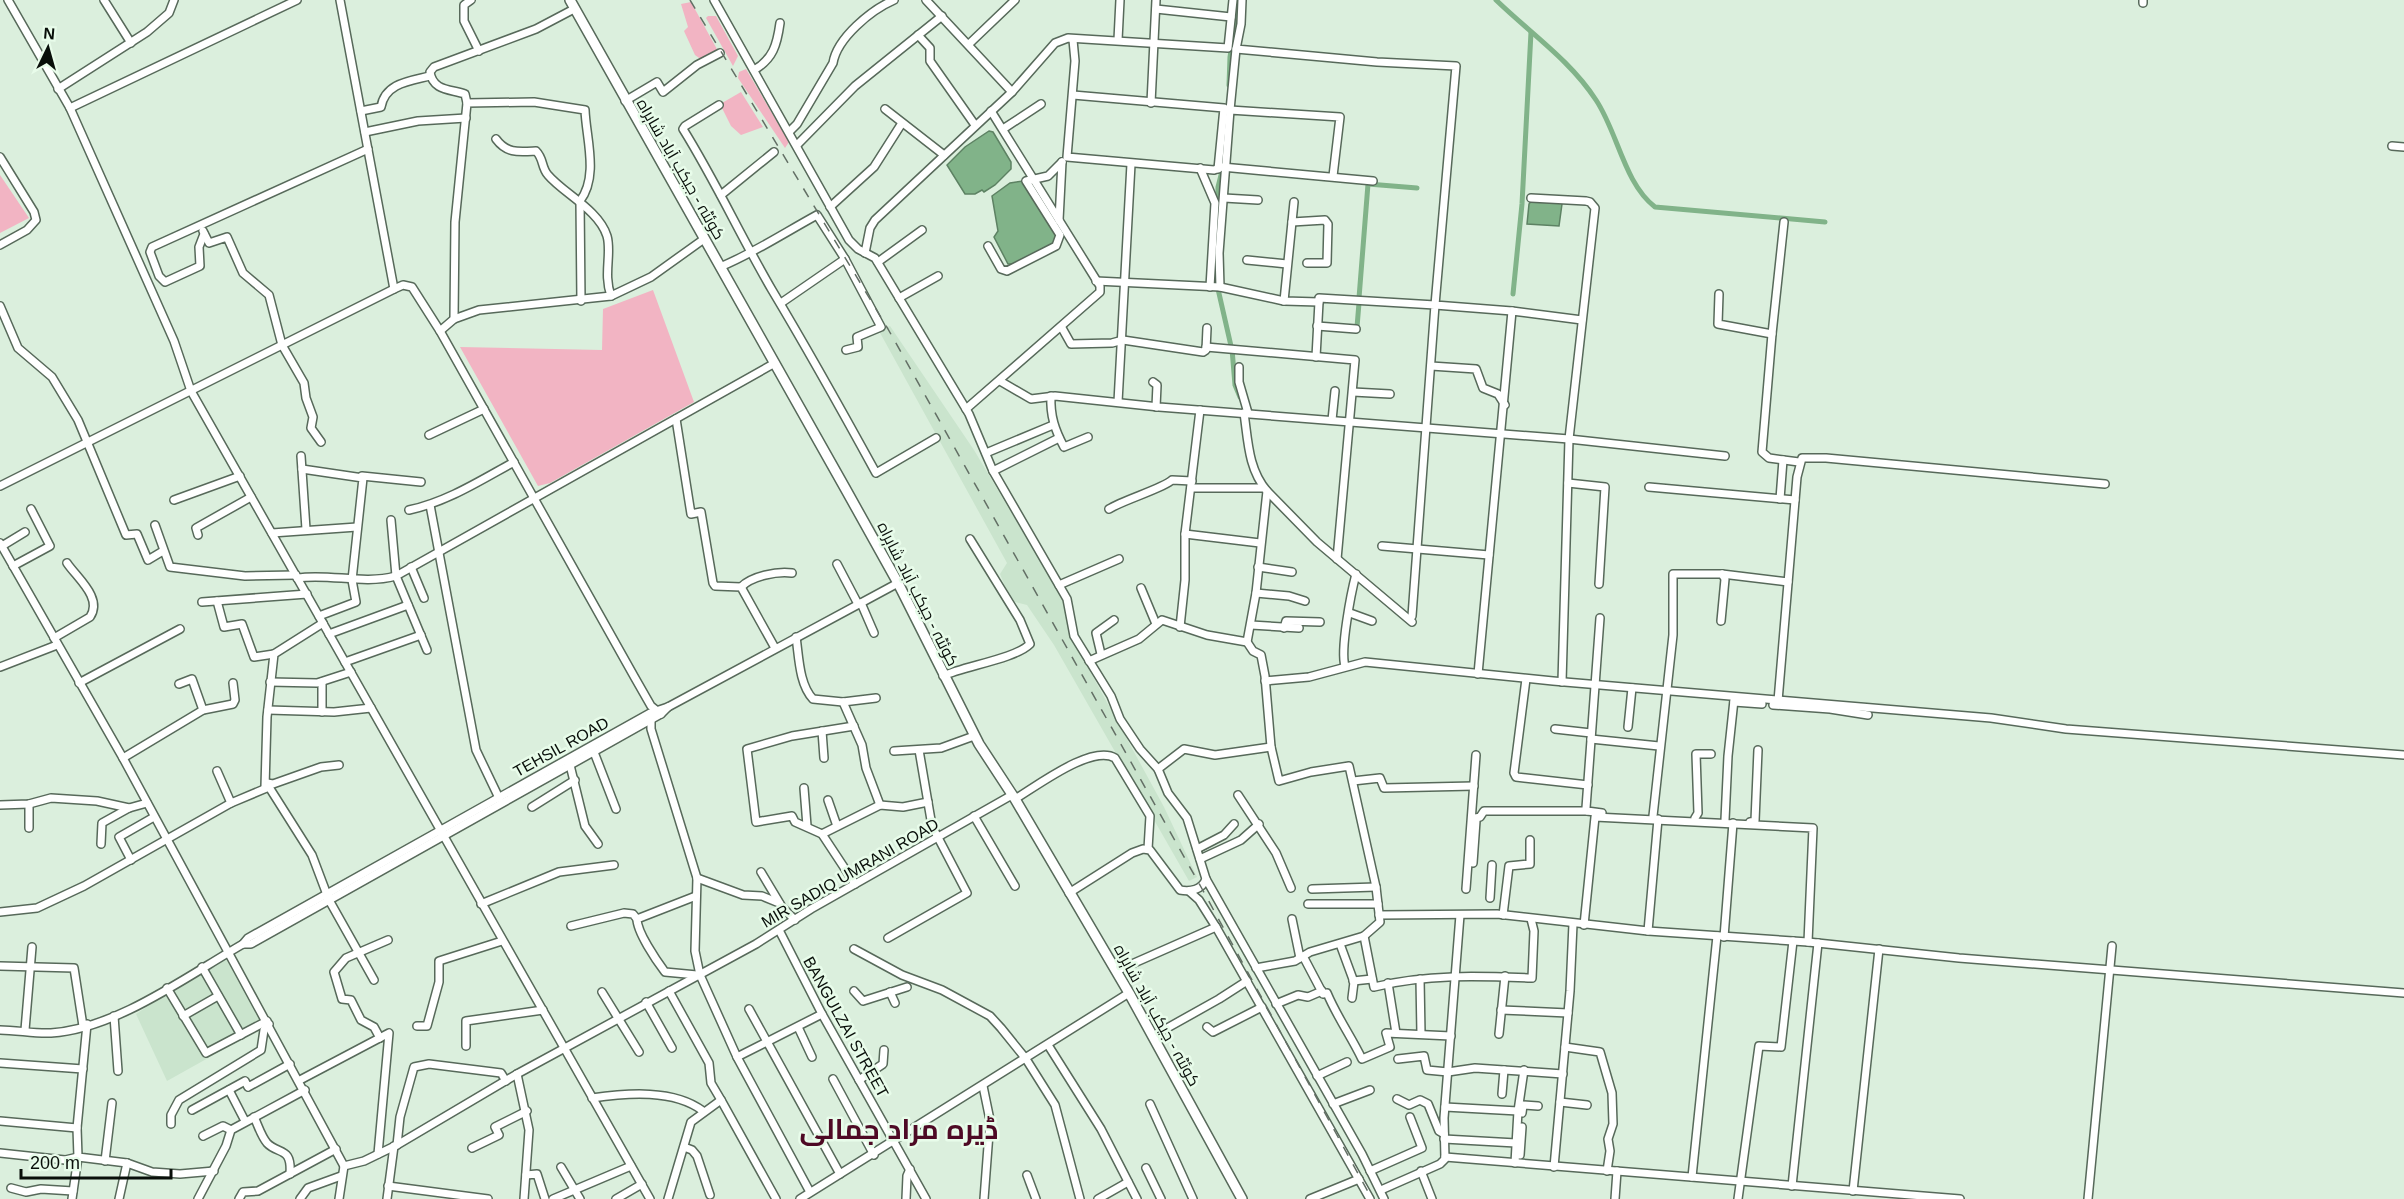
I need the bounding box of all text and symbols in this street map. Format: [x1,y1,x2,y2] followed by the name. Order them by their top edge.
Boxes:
[18,18,78,78] north arrow
[43,25,56,43] text: N
[632,96,728,243] street label: کوئٹہ - جیکب آباد شاہراہ
[872,519,962,670] street label: کوئٹہ - جیکب آباد شاہراہ
[510,714,612,780] street label: TEHSIL ROAD
[758,815,942,931] street label: MIR SADIQ UMRANI ROAD
[1109,941,1203,1090] street label: کوئٹہ - جیکب آباد شاہراہ
[800,954,892,1101] street label: BANGULZAI STREET
[800,1114,998,1146] district label: ڈیرہ مراد جمالی
[21,1142,171,1180] scale bar
[30,1153,80,1173] text: 200 m

